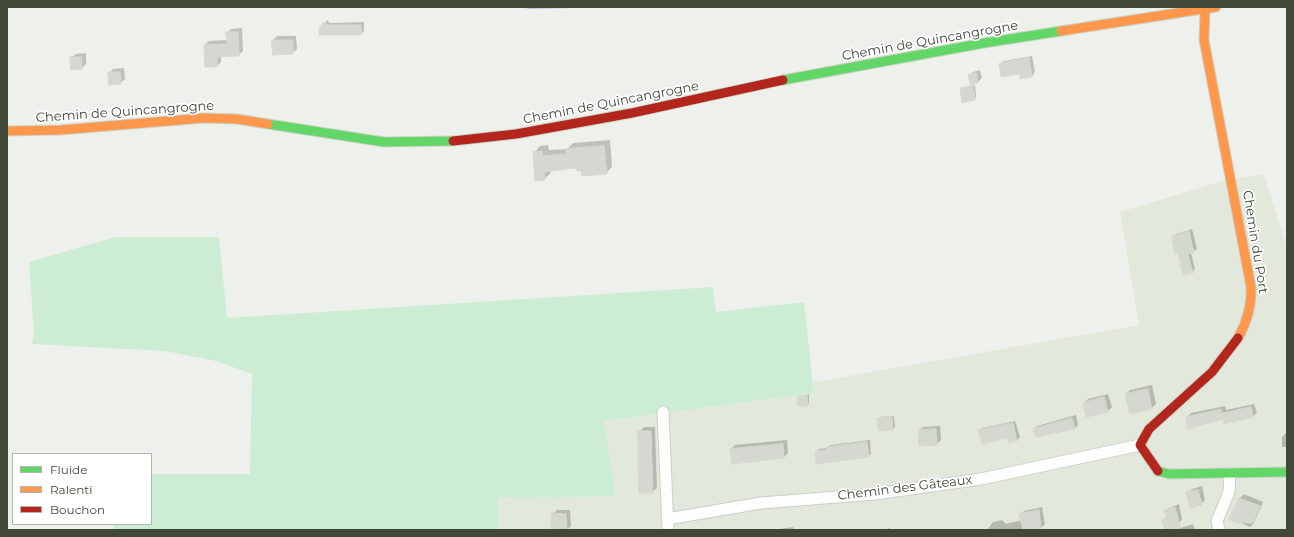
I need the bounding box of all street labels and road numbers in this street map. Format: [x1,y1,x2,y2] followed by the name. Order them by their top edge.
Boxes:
[841,18,1019,64] street label: Chemin de Quincangrogne
[522,78,700,128] street label: Chemin de Quincangrogne
[35,98,215,126] street label: Chemin de Quincangrogne
[1239,189,1271,295] street label: Chemin du Port
[837,472,973,504] street label: Chemin des Gâteaux

